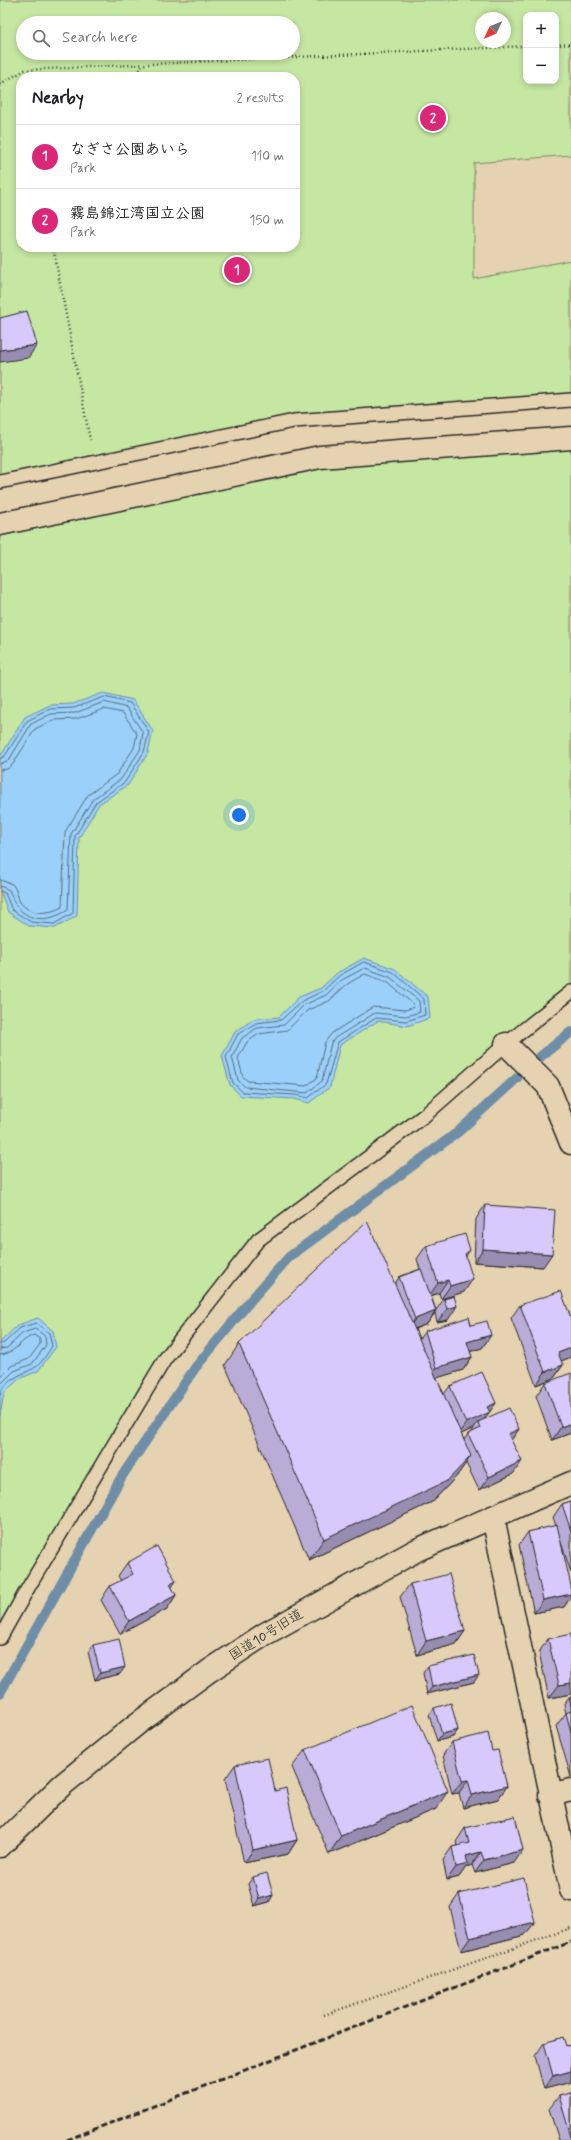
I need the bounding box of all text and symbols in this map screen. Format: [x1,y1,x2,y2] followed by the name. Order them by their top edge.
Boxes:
[475,12,511,48] north arrow
[523,12,559,84] map controls
[523,12,559,48] button: +
[16,16,300,60] search box
[30,27,52,49] icon: search
[62,28,138,48] text: Search here
[523,48,559,84] button: −
[32,87,84,109] text: Nearby
[237,90,284,107] text: 2 results
[420,103,446,133] pin: 2
[70,140,190,160] text: なぎさ公園あいら
[42,148,48,165] text: 1
[251,148,284,165] text: 110 m
[70,160,96,177] text: Park
[70,204,205,224] text: 霧島錦江湾国立公園
[42,212,48,229] text: 2
[250,212,284,229] text: 150 m
[70,224,96,241] text: Park
[224,255,250,285] pin: 1
[229,805,249,825] your location
[225,1605,307,1665] street label: 国道10号旧道

